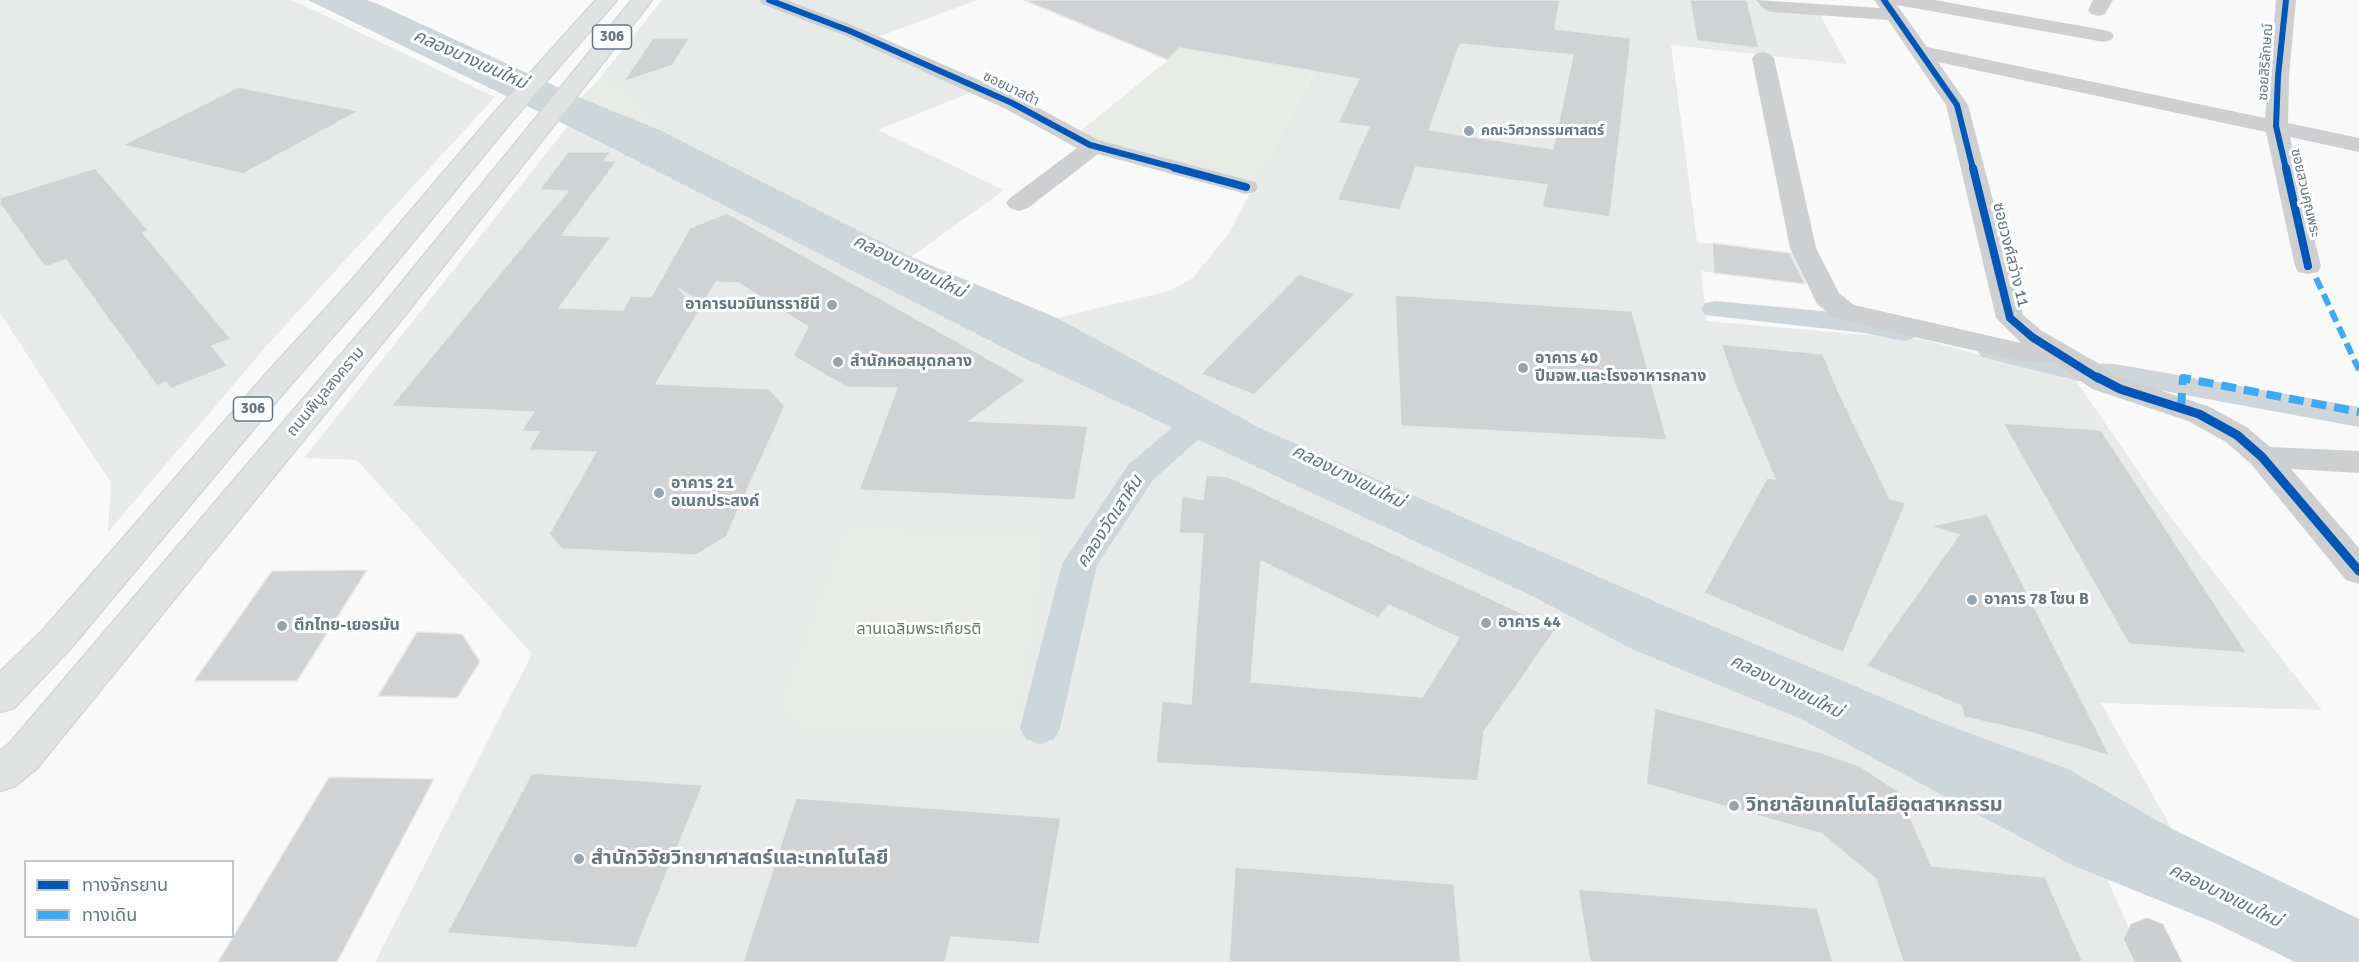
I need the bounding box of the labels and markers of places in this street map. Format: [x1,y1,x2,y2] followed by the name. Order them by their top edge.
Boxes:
[1481,123,1604,139] place label: คณะวิศวกรรมศาสตร์
[1462,124,1476,138] marker: คณะวิศวกรรมศาสตร์
[685,295,820,315] place label: อาคารนวมินทรราชินี
[825,298,839,312] marker: อาคารนวมินทรราชินี
[1535,349,1706,387] place label: อาคาร 40 ปีมจพ.และโรงอาหารกลาง
[850,352,972,372] place label: สำนักหอสมุดกลาง
[831,355,845,369] marker: สำนักหอสมุดกลาง
[1516,361,1530,375] marker: อาคาร 40 ปีมจพ.และโรงอาหารกลาง
[671,474,759,512] place label: อาคาร 21 อเนกประสงค์
[652,486,666,500] marker: อาคาร 21 อเนกประสงค์
[1984,590,2089,610] place label: อาคาร 78 โซน B
[1965,593,1979,607] marker: อาคาร 78 โซน B
[1498,613,1561,633] place label: อาคาร 44
[294,616,400,636] place label: ตึกไทย-เยอรมัน
[1479,616,1493,630] marker: อาคาร 44
[275,619,289,633] marker: ตึกไทย-เยอรมัน
[1746,794,2003,818] place label: วิทยาลัยเทคโนโลยีอุตสาหกรรม
[1727,799,1741,813] marker: วิทยาลัยเทคโนโลยีอุตสาหกรรม
[591,847,888,871] place label: สำนักวิจัยวิทยาศาสตร์และเทคโนโลยี
[572,852,586,866] marker: สำนักวิจัยวิทยาศาสตร์และเทคโนโลยี

